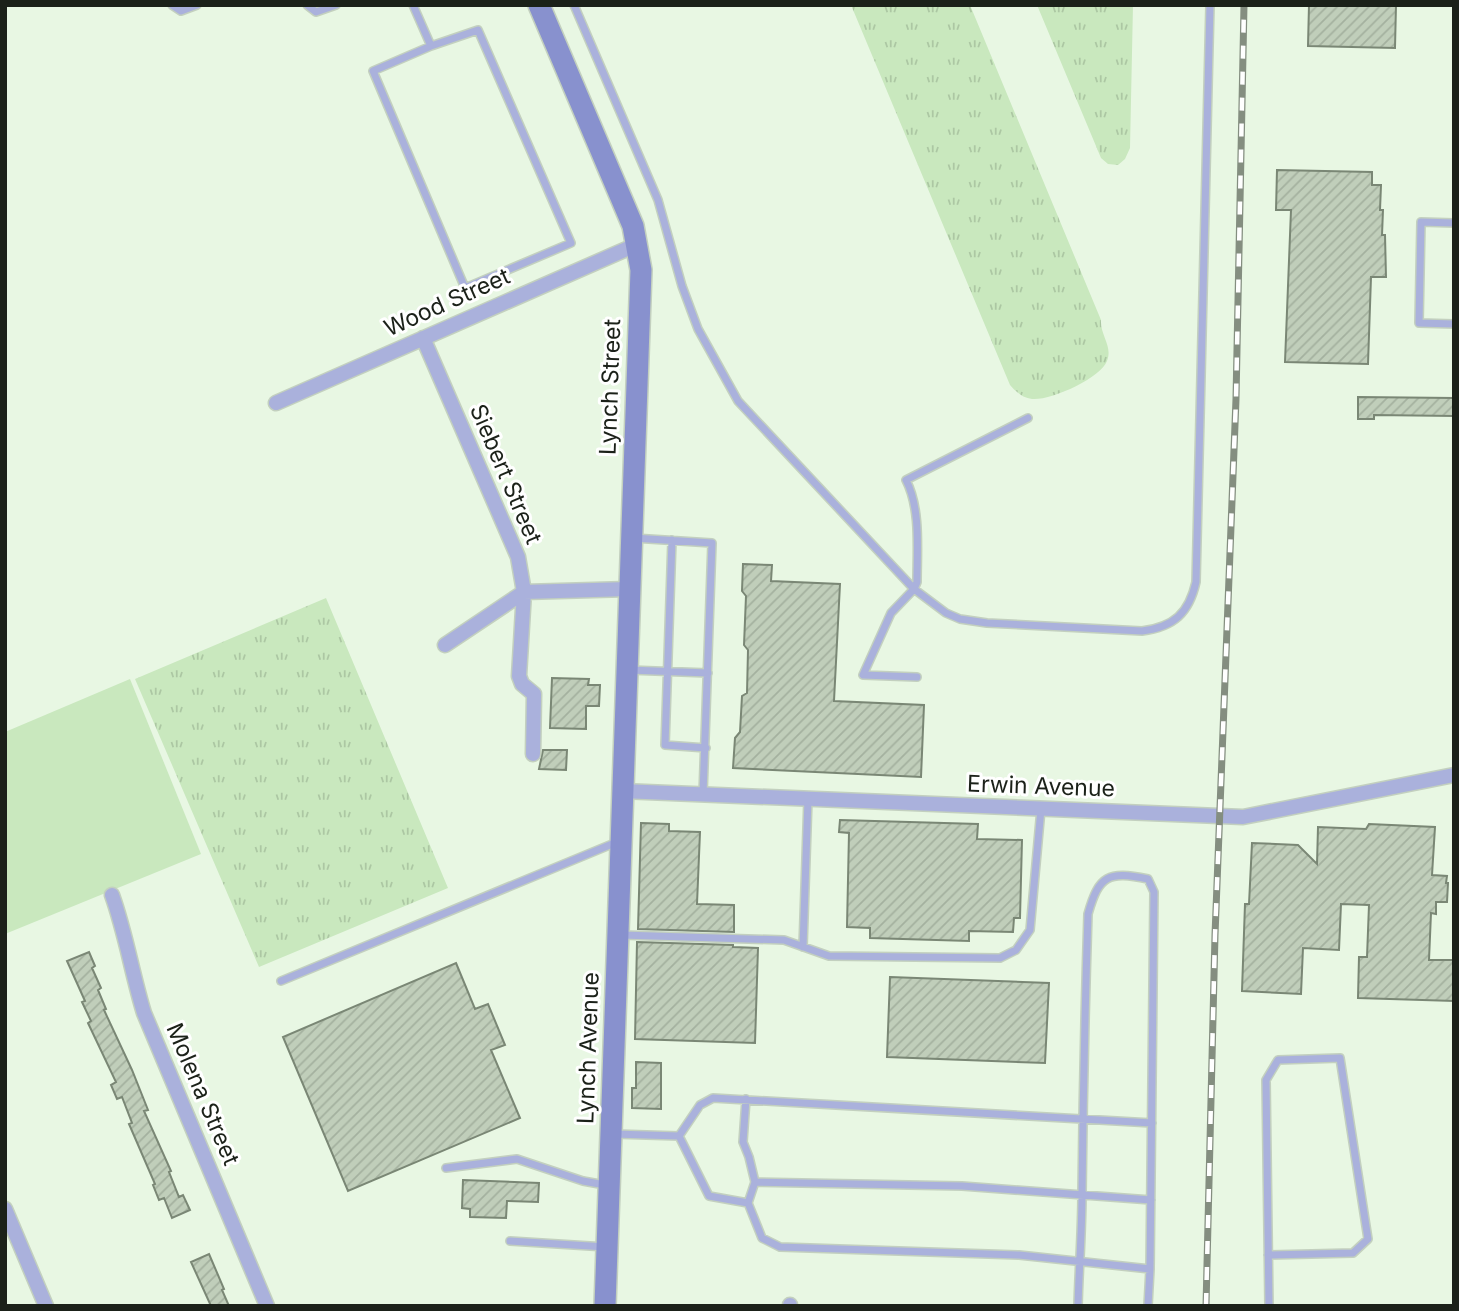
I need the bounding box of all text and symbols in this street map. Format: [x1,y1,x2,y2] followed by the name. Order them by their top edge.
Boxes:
[380,262,515,342] street label: Wood Street
[594,318,626,455] street label: Lynch Street
[464,400,548,549] street label: Siebert Street
[967,769,1115,803] street label: Erwin Avenue
[571,972,605,1124] street label: Lynch Avenue
[161,1019,246,1170] street label: Molena Street

